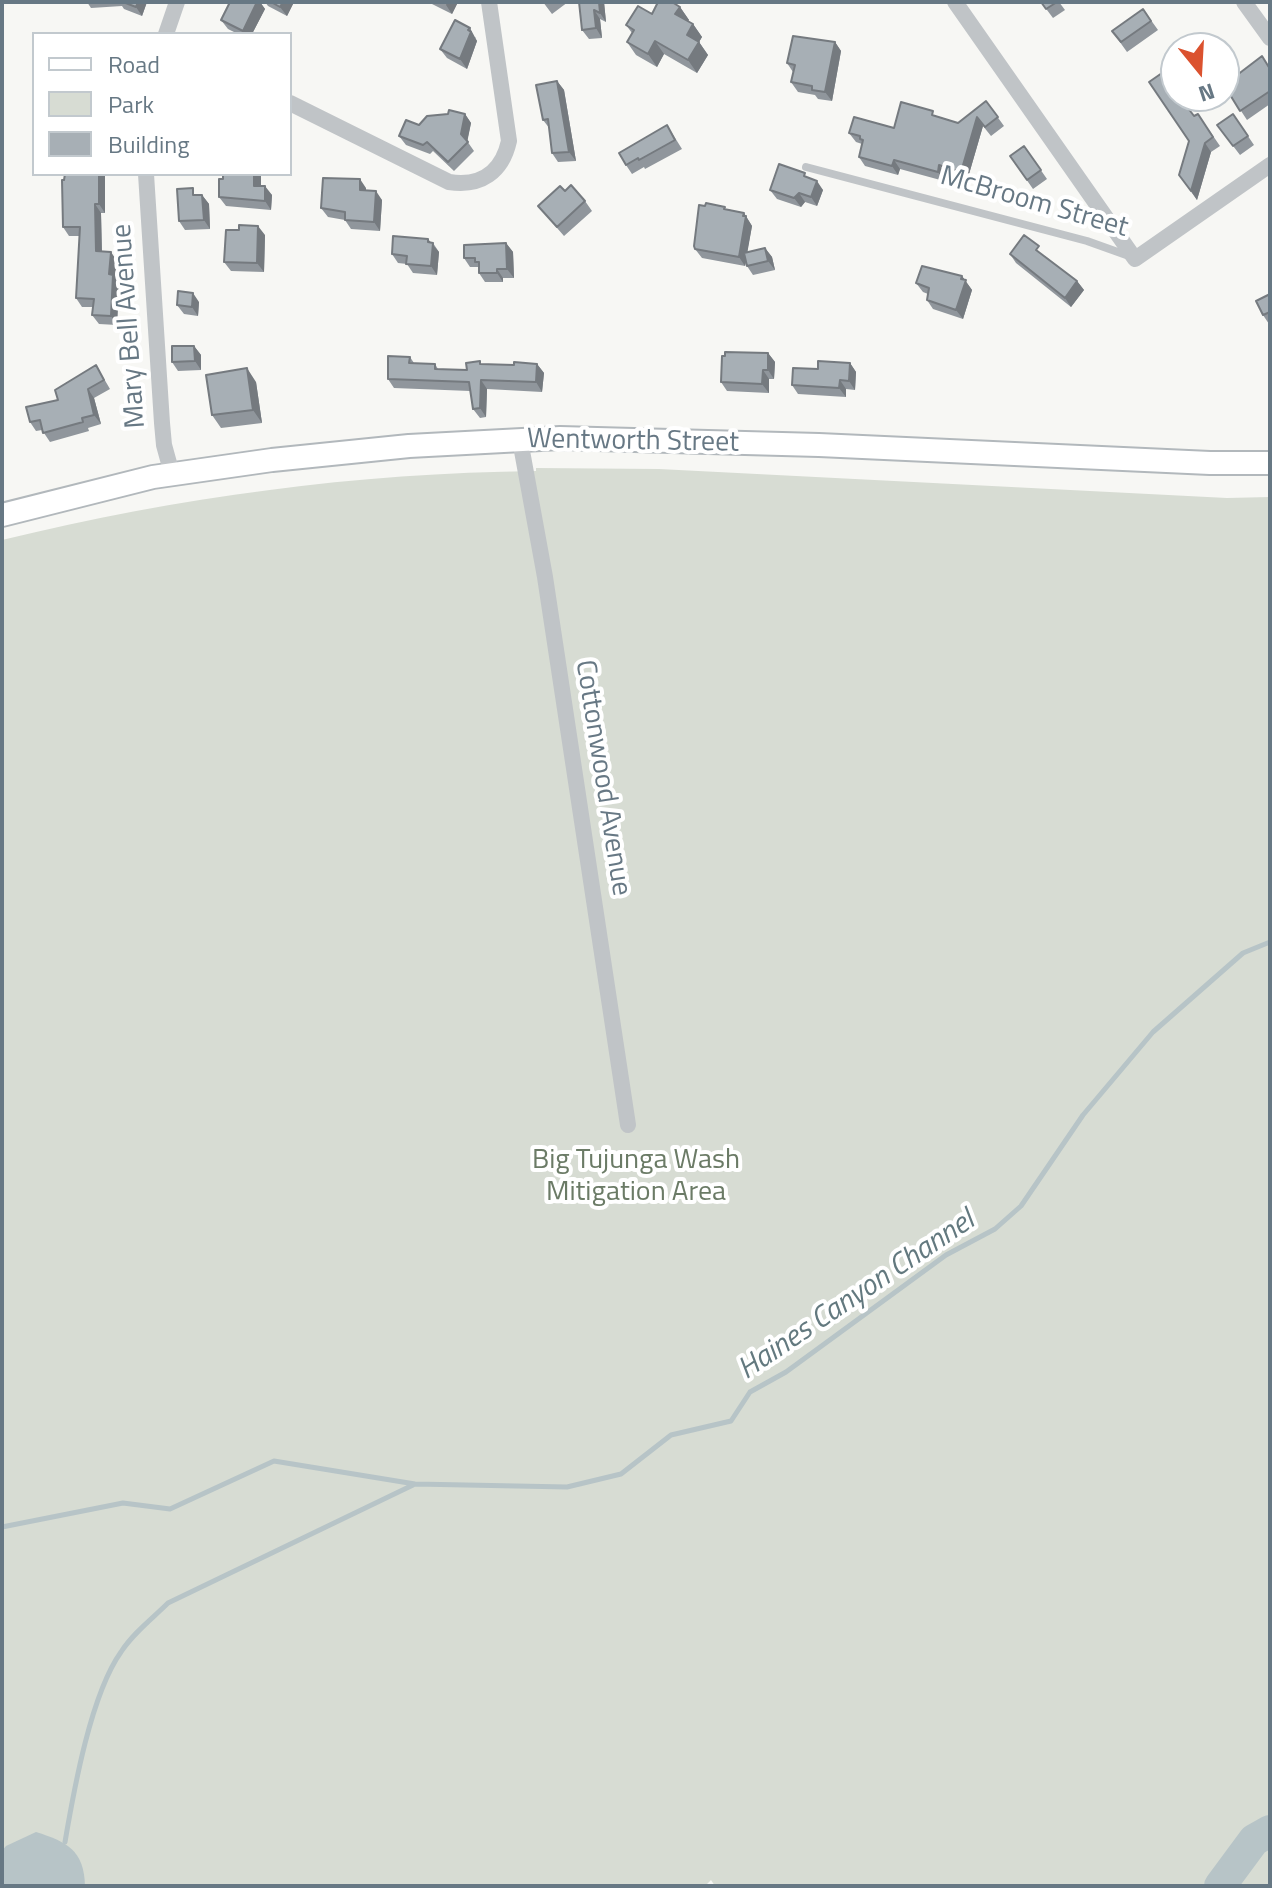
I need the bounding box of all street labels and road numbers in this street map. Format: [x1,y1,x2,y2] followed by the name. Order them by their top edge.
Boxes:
[936,160,1132,246] street label: McBroom Street
[106,223,154,429] street label: Mary Bell Avenue
[527,423,739,461] street label: Wentworth Street
[567,658,637,898] street label: Cottonwood Avenue

